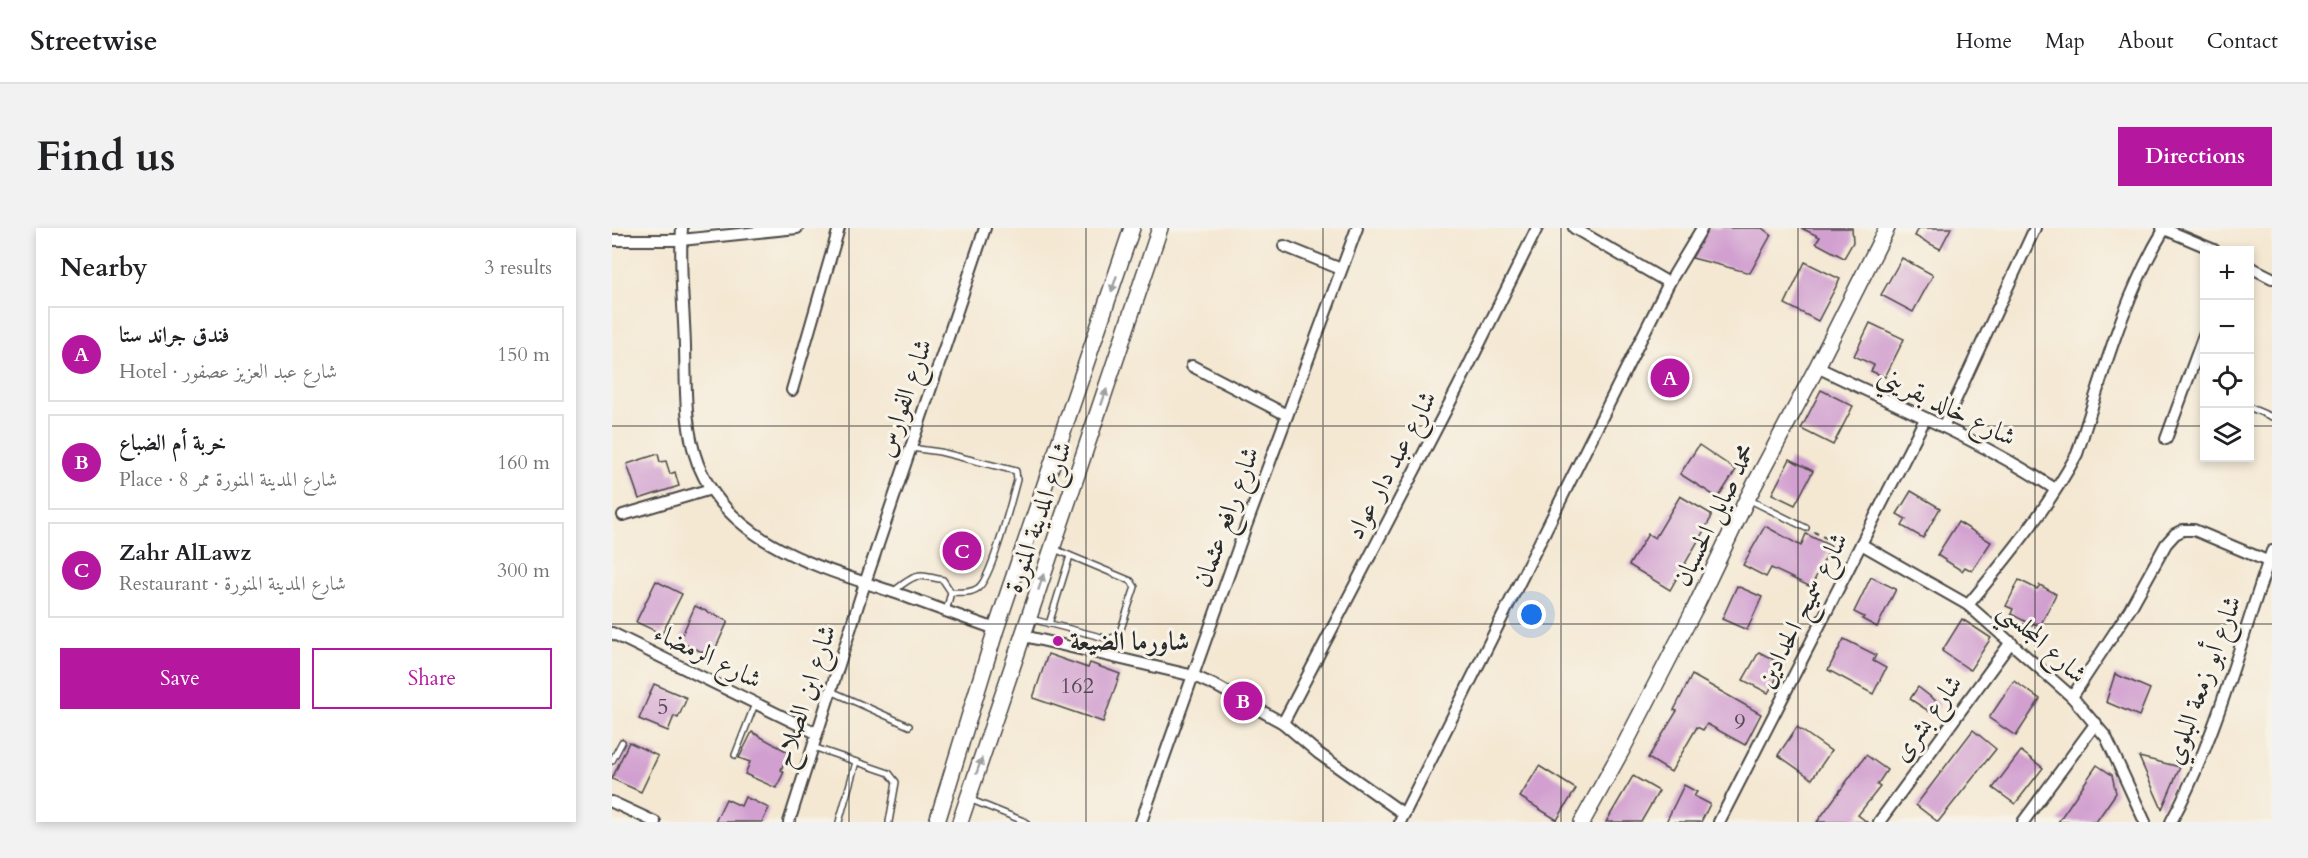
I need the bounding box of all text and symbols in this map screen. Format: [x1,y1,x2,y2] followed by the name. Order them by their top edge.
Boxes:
[30,22,158,60] text: Streetwise
[1956,27,2012,56] text: Home
[2045,27,2085,56] text: Map
[2118,27,2174,56] text: About
[2207,27,2278,56] text: Contact
[2118,127,2272,186] button: Directions
[36,128,176,185] text: Find us
[2200,246,2254,462] map controls
[2200,246,2254,300] button: +
[60,250,148,285] text: Nearby
[484,254,552,281] text: 3 results
[1109,275,1118,293] one-way arrow
[2200,300,2254,354] button: −
[119,320,229,350] text: فندق جراند ستا
[867,334,944,463] street label: شارع الفوارس
[74,341,89,368] text: A
[497,341,550,368] text: 150 m
[2200,354,2254,408] button: locate
[1650,356,1690,400] pin: A
[119,358,337,385] text: Hotel · شارع عبد العزيز عصفور
[1870,358,2022,459] street label: شارع خالد بقريني
[1337,385,1448,547] street label: شارع عبد دار عواد
[1100,388,1110,406] one-way arrow
[2200,408,2254,462] button: layers
[119,428,226,458] text: خربة أم الضباع
[996,436,1084,599] street label: شارع المدينة المنورة
[1664,438,1764,592] street label: محمد صايل الحسبان
[1184,442,1273,594] street label: شارع رافع عثمان
[74,449,89,476] text: B
[497,449,550,476] text: 160 m
[119,466,337,493] text: Place · شارع المدينة المنورة ممر 8
[1748,526,1862,697] street label: شارع سميح الحدادين
[942,528,982,574] pin: C
[119,538,251,568] text: Zahr AlLawz
[74,557,89,584] text: C
[497,557,550,584] text: 300 m
[119,570,346,597] text: Restaurant · شارع المدينة المنورة
[1037,573,1046,591] one-way arrow
[2156,591,2254,771] street label: شارع أبو زمعة البلوي
[1987,593,2095,696] street label: شارع المجلسي
[1517,600,1546,629] your location
[647,615,768,701] street label: شارع الرمضاء
[765,620,850,774] street label: شارع ابن الصلاح
[1070,624,1189,659] place label: شاورما الضيعة
[1051,634,1065,648] marker: شاورما الضيعة
[60,648,300,709] button: Save
[312,648,552,709] button: Share
[1884,667,1974,771] street label: شارع بشرى
[1060,671,1094,701] house number: 162
[1224,678,1262,724] pin: B
[657,692,669,722] house number: 5
[1734,707,1746,737] house number: 9
[974,757,984,775] one-way arrow

